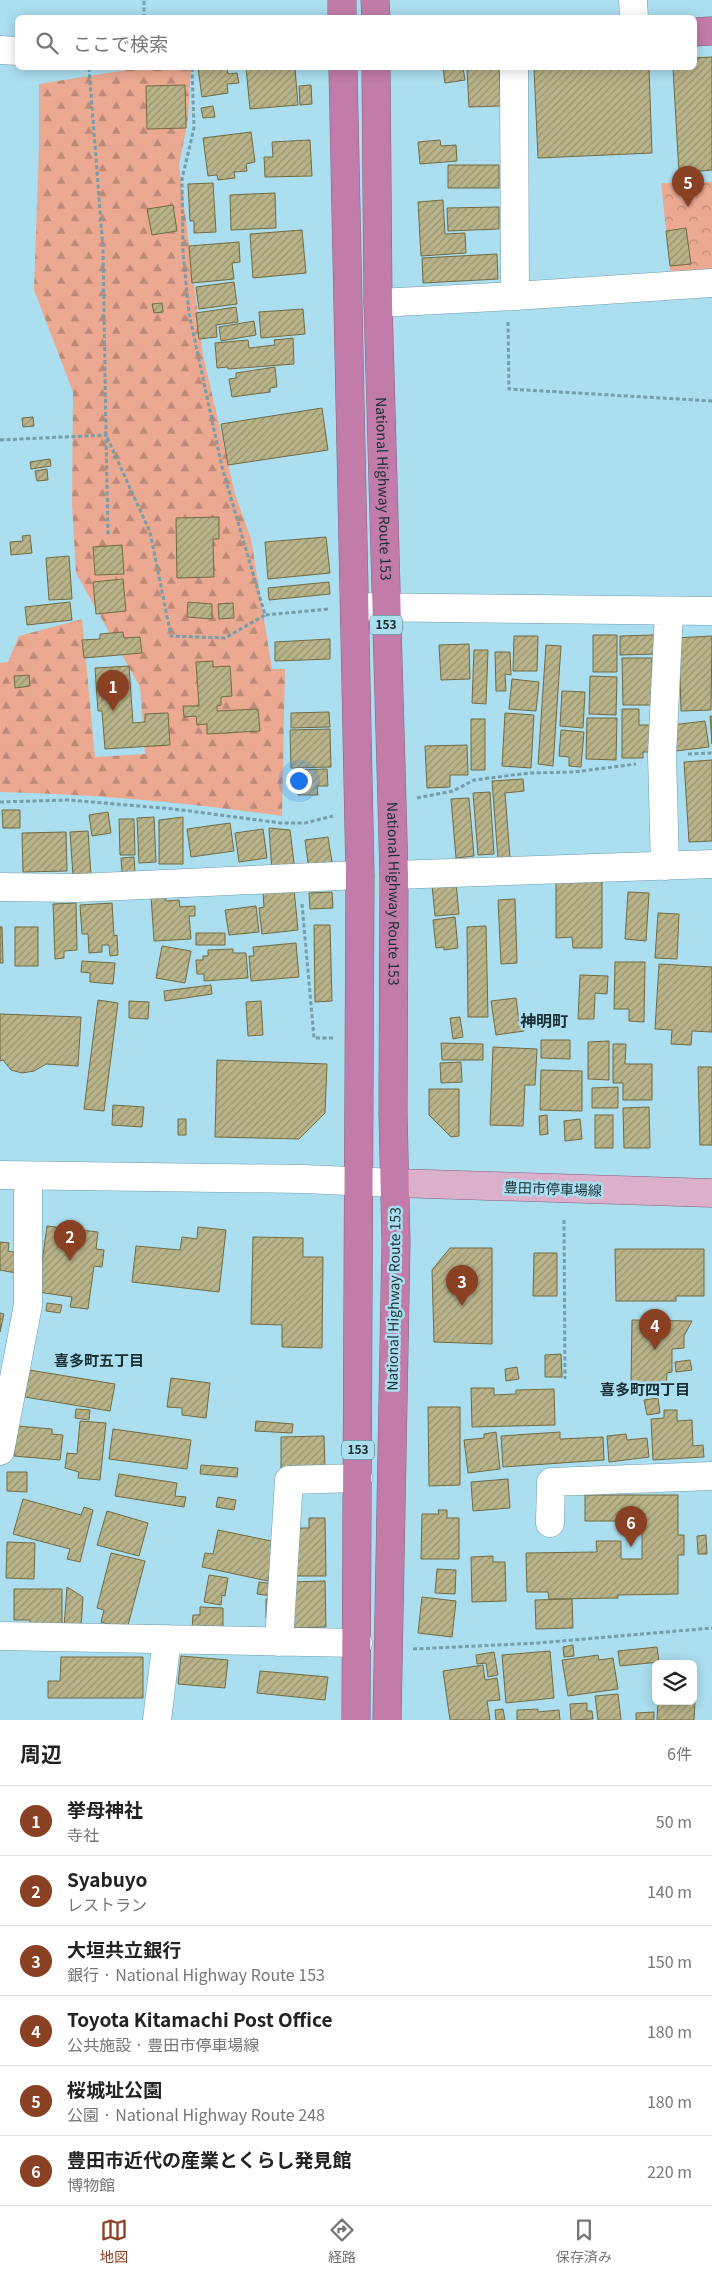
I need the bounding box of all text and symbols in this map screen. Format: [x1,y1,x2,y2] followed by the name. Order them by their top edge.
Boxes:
[15,15,697,70] search box
[33,29,61,57] icon: search
[73,29,168,56] text: ここで検索
[672,166,704,207] pin: 5
[372,397,397,581] street label: National Highway Route 153
[370,616,402,634] road number: 153
[97,670,129,711] pin: 1
[286,768,312,794] your location
[383,802,405,986] street label: National Highway Route 153
[520,1008,568,1032] district label: 神明町
[504,1176,602,1200] street label: 豊田市停車場線
[381,1207,405,1391] street label: National Highway Route 153
[54,1220,86,1261] pin: 2
[446,1265,478,1306] pin: 3
[639,1309,671,1350] pin: 4
[54,1349,144,1370] district label: 喜多町五丁目
[600,1378,690,1399] district label: 喜多町四丁目
[342,1440,374,1460] road number: 153
[615,1506,647,1547] pin: 6
[652,1660,697,1705] map controls
[652,1660,697,1705] button: layers
[20,1738,62,1768] text: 周辺
[667,1741,692,1765] text: 6件
[67,1795,143,1822] text: 挙母神社
[31,1809,41,1833] text: 1
[656,1809,692,1833] text: 50 m
[67,1822,99,1846] text: 寺社
[67,1865,147,1892] text: Syabuyo
[31,1879,41,1903] text: 2
[647,1879,692,1903] text: 140 m
[67,1892,147,1916] text: レストラン
[67,1935,181,1962] text: 大垣共立銀行
[31,1949,41,1973] text: 3
[647,1949,692,1973] text: 150 m
[67,1962,325,1986] text: 銀行 · National Highway Route 153
[67,2005,332,2032] text: Toyota Kitamachi Post Office
[31,2019,41,2043] text: 4
[647,2019,692,2043] text: 180 m
[67,2032,259,2056] text: 公共施設 · 豊田市停車場線
[67,2075,162,2102] text: 桜城址公園
[31,2089,41,2113] text: 5
[647,2089,692,2113] text: 180 m
[67,2102,325,2126] text: 公園 · National Highway Route 248
[67,2145,351,2172] text: 豊田市近代の産業とくらし発見館
[31,2159,41,2183] text: 6
[647,2159,692,2183] text: 220 m
[67,2172,115,2196] text: 博物館
[100,2216,128,2266] tab: 地図
[328,2216,356,2266] tab: 経路
[556,2216,612,2266] tab: 保存済み

